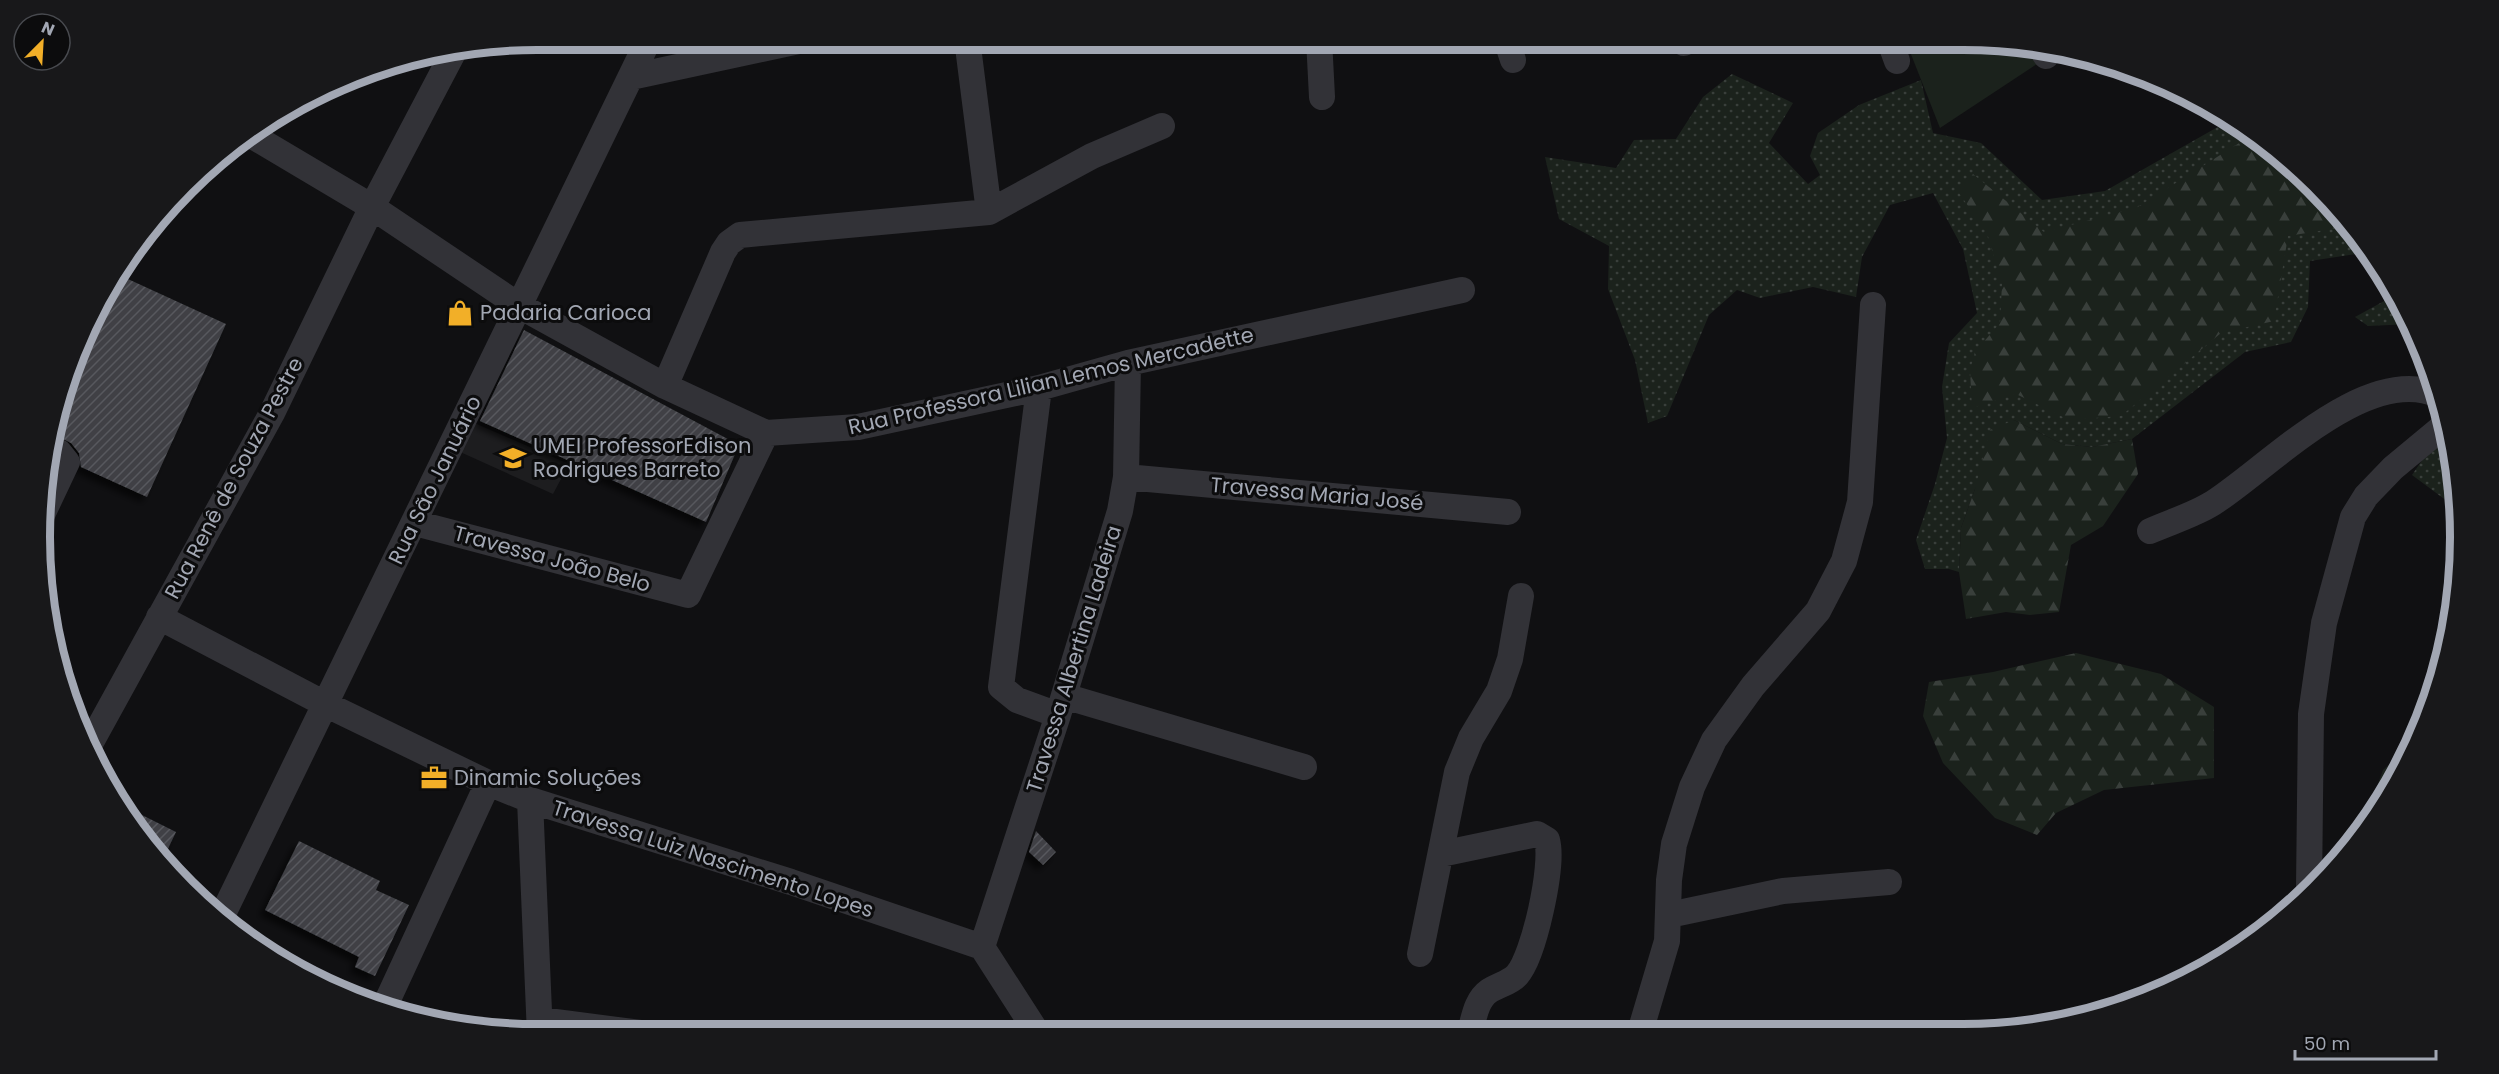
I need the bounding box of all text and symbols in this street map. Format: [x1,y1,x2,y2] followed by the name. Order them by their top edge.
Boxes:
[12,12,72,72] north arrow
[38,16,58,42] text: N
[445,298,475,328] shop icon: Padaria Carioca
[480,298,651,327] place label: Padaria Carioca
[845,320,1256,441] street label: Rua Professora Lilian Lemos Mercadette
[157,352,310,604] street label: Rua Renê de Souza Pestre
[381,391,488,569] street label: Rua São Januário
[533,431,751,484] place label: UMEI ProfessorEdison Rodrigues Barreto
[498,443,528,473] school or university icon: UMEI ProfessorEdison Rodrigues Barreto
[1209,470,1425,517] street label: Travessa Maria José
[451,518,654,599] street label: Travessa João Belo
[1019,522,1128,796] street label: Travessa Albertina Ladeira
[419,763,449,793] office icon: Dinamic Soluções
[454,763,641,792] place label: Dinamic Soluções
[549,793,877,924] street label: Travessa Luiz Nascimento Lopes
[2295,1023,2436,1061] scale bar
[2304,1031,2350,1056] text: 50 m

